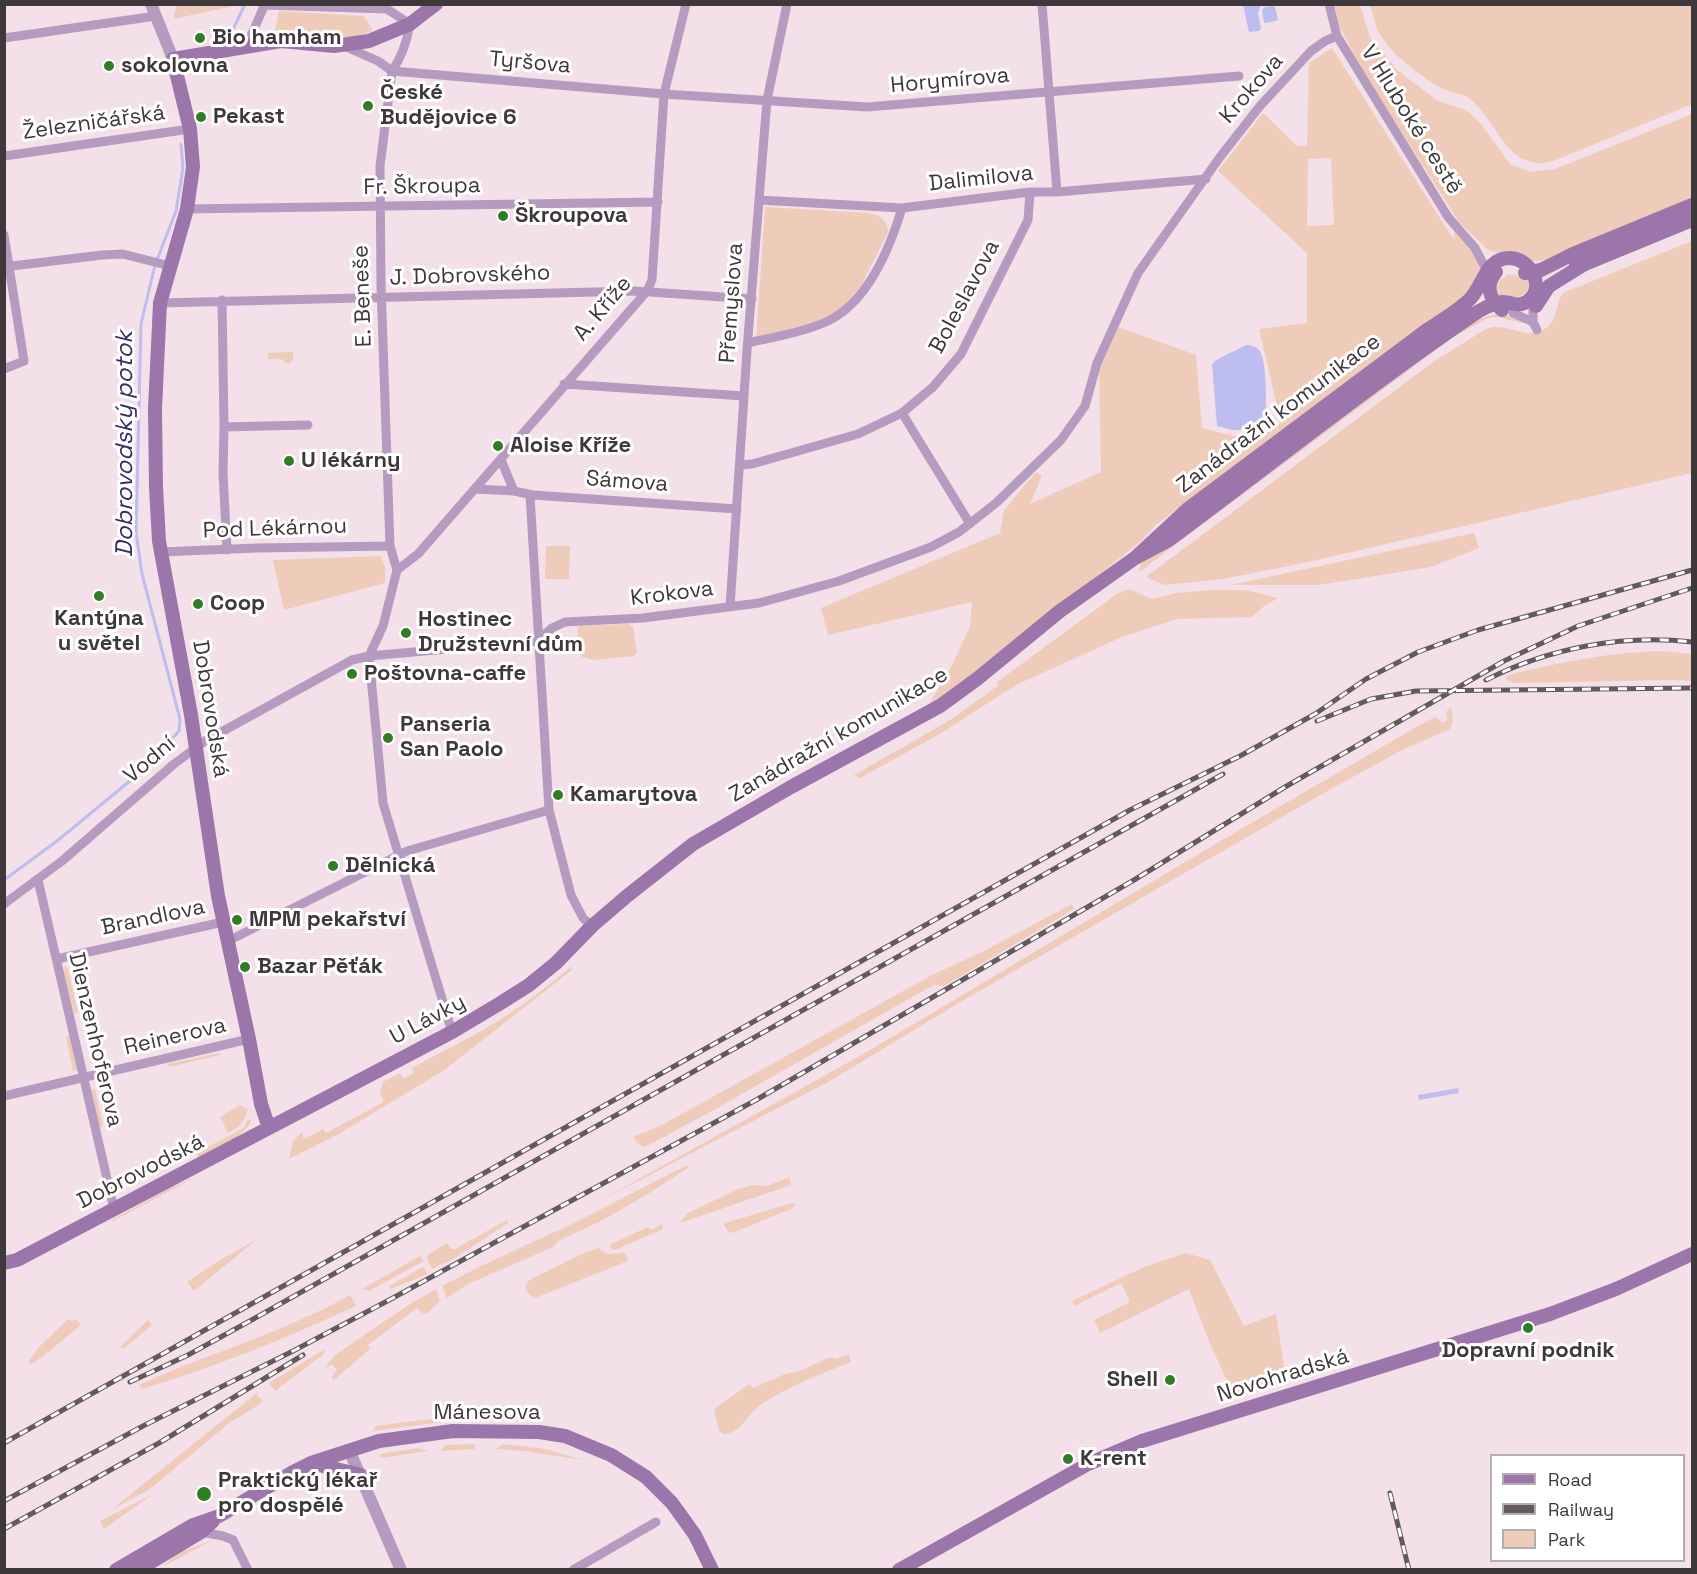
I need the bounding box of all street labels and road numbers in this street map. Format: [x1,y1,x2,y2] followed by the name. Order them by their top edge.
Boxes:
[1355,41,1467,199] street label: V Hluboké cestě
[488,46,572,80] street label: Tyršova
[1215,49,1289,129] street label: Krokova
[889,63,1011,99] street label: Horymírova
[21,100,167,146] street label: Železničářská
[927,160,1035,198] street label: Dalimilova
[363,173,481,201] street label: Fr. Škroupa
[924,236,1006,358] street label: Boleslavova
[715,242,749,364] street label: Přemyslova
[348,244,378,348] street label: E. Beneše
[389,260,551,292] street label: J. Dobrovského
[568,271,638,347] street label: A. Kříže
[1172,329,1386,499] street label: Zanádražní komunikace
[585,466,669,498] street label: Sámova
[202,513,348,545] street label: Pod Lékárnou
[629,576,715,612] street label: Krokova
[186,639,234,779] street label: Dobrovodská
[725,662,953,808] street label: Zanádražní komunikace
[119,731,181,789] street label: Vodní
[99,894,207,942] street label: Brandlova
[62,950,128,1130] street label: Dienzenhoferova
[386,989,470,1051] street label: U Lávky
[121,1012,229,1062] street label: Reinerova
[73,1129,209,1215] street label: Dobrovodská
[1214,1343,1352,1409] street label: Novohradská
[433,1400,541,1426] street label: Mánesova

